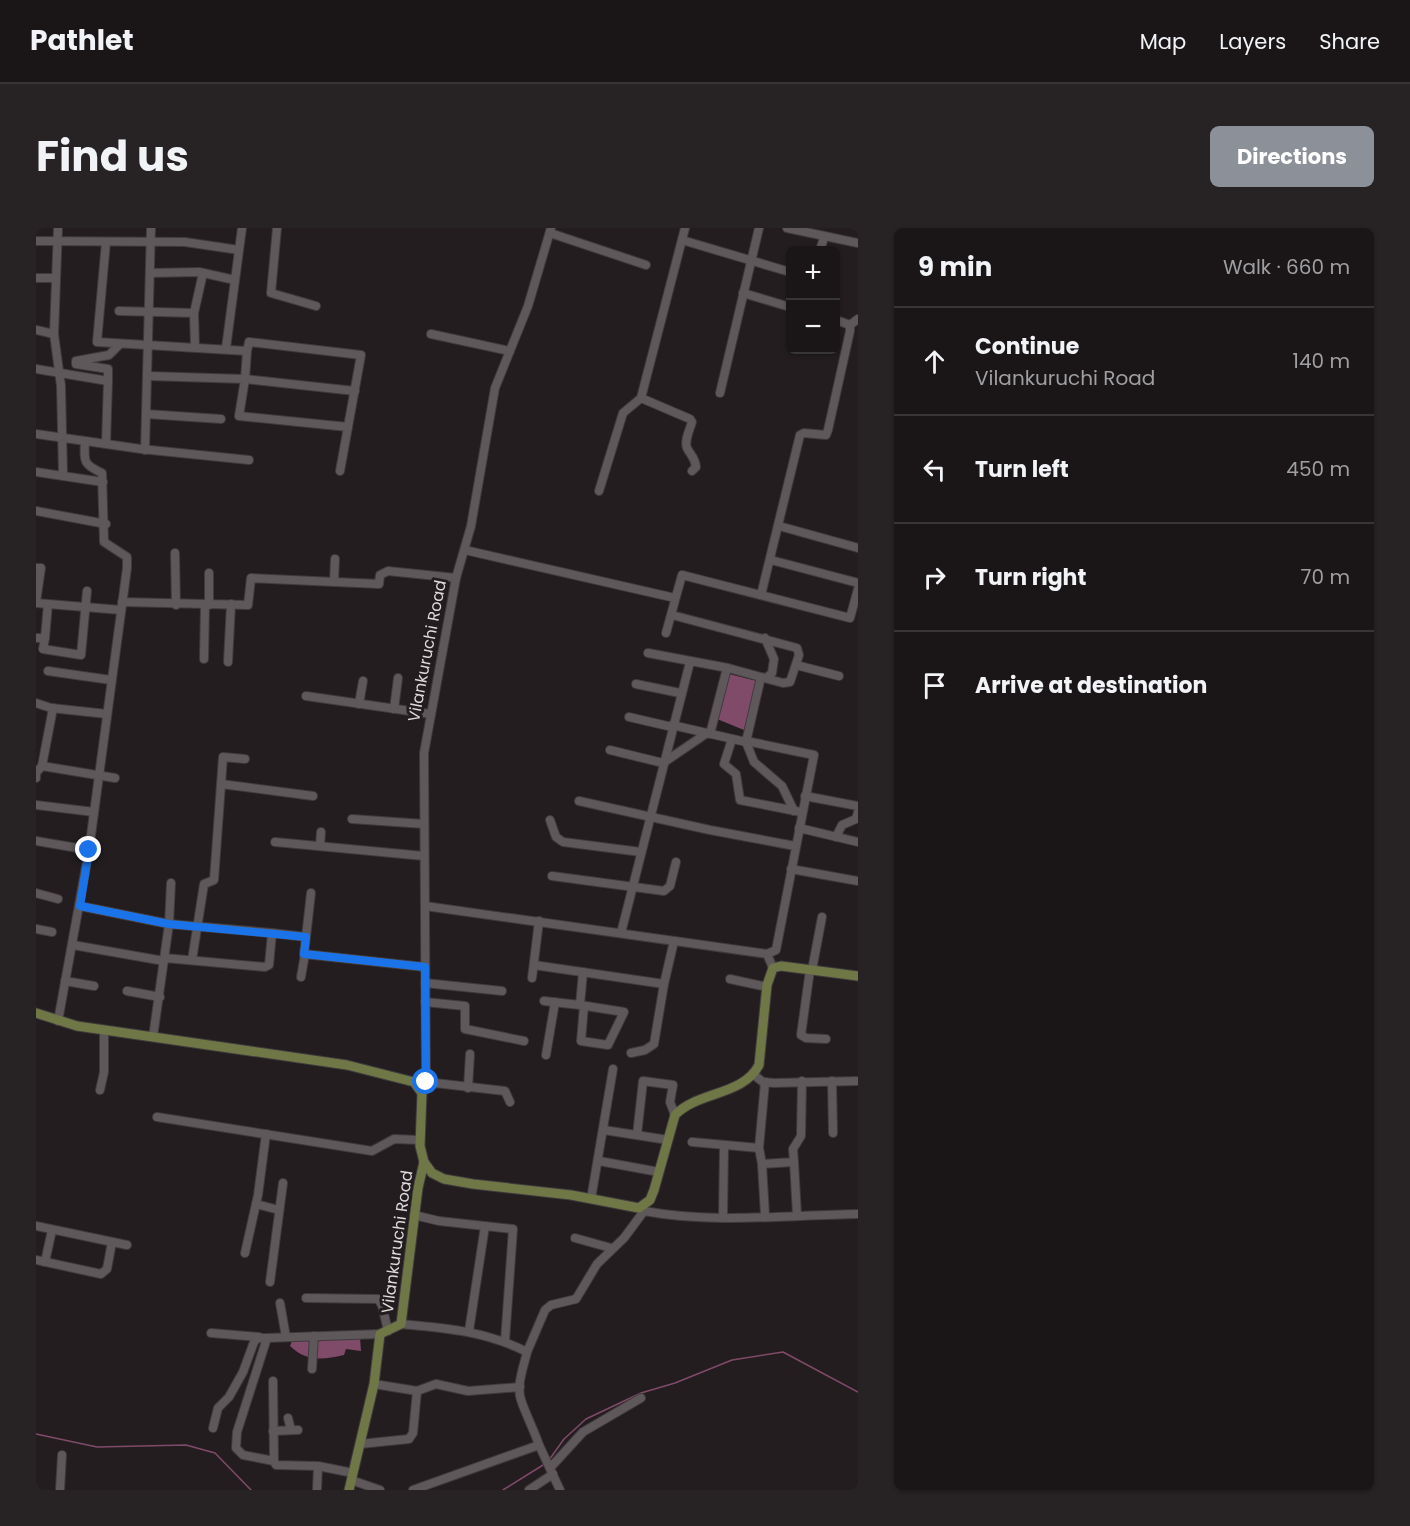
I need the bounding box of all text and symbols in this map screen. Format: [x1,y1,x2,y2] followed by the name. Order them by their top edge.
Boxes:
[30,21,134,60] text: Pathlet
[1140,27,1186,56] text: Map
[1219,27,1286,56] text: Layers
[1319,27,1380,56] text: Share
[1210,126,1374,187] button: Directions
[36,127,189,186] text: Find us
[786,246,840,354] map controls
[786,246,840,300] button: +
[918,249,992,285] text: 9 min
[1223,253,1350,281] text: Walk · 660 m
[786,300,840,354] button: −
[975,331,1079,362] text: Continue
[918,345,951,378] icon: ahead
[1293,347,1350,375] text: 140 m
[975,364,1155,392] text: Vilankuruchi Road
[918,453,951,486] icon: left
[975,454,1069,485] text: Turn left
[1286,455,1350,483] text: 450 m
[918,561,951,594] icon: right
[975,562,1086,593] text: Turn right
[1301,563,1350,591] text: 70 m
[402,578,452,724] street label: Vilankuruchi Road
[918,669,951,702] icon: arrive
[975,670,1207,701] text: Arrive at destination
[75,836,101,862] route end
[412,1068,438,1094] route start
[376,1169,418,1315] street label: Vilankuruchi Road

